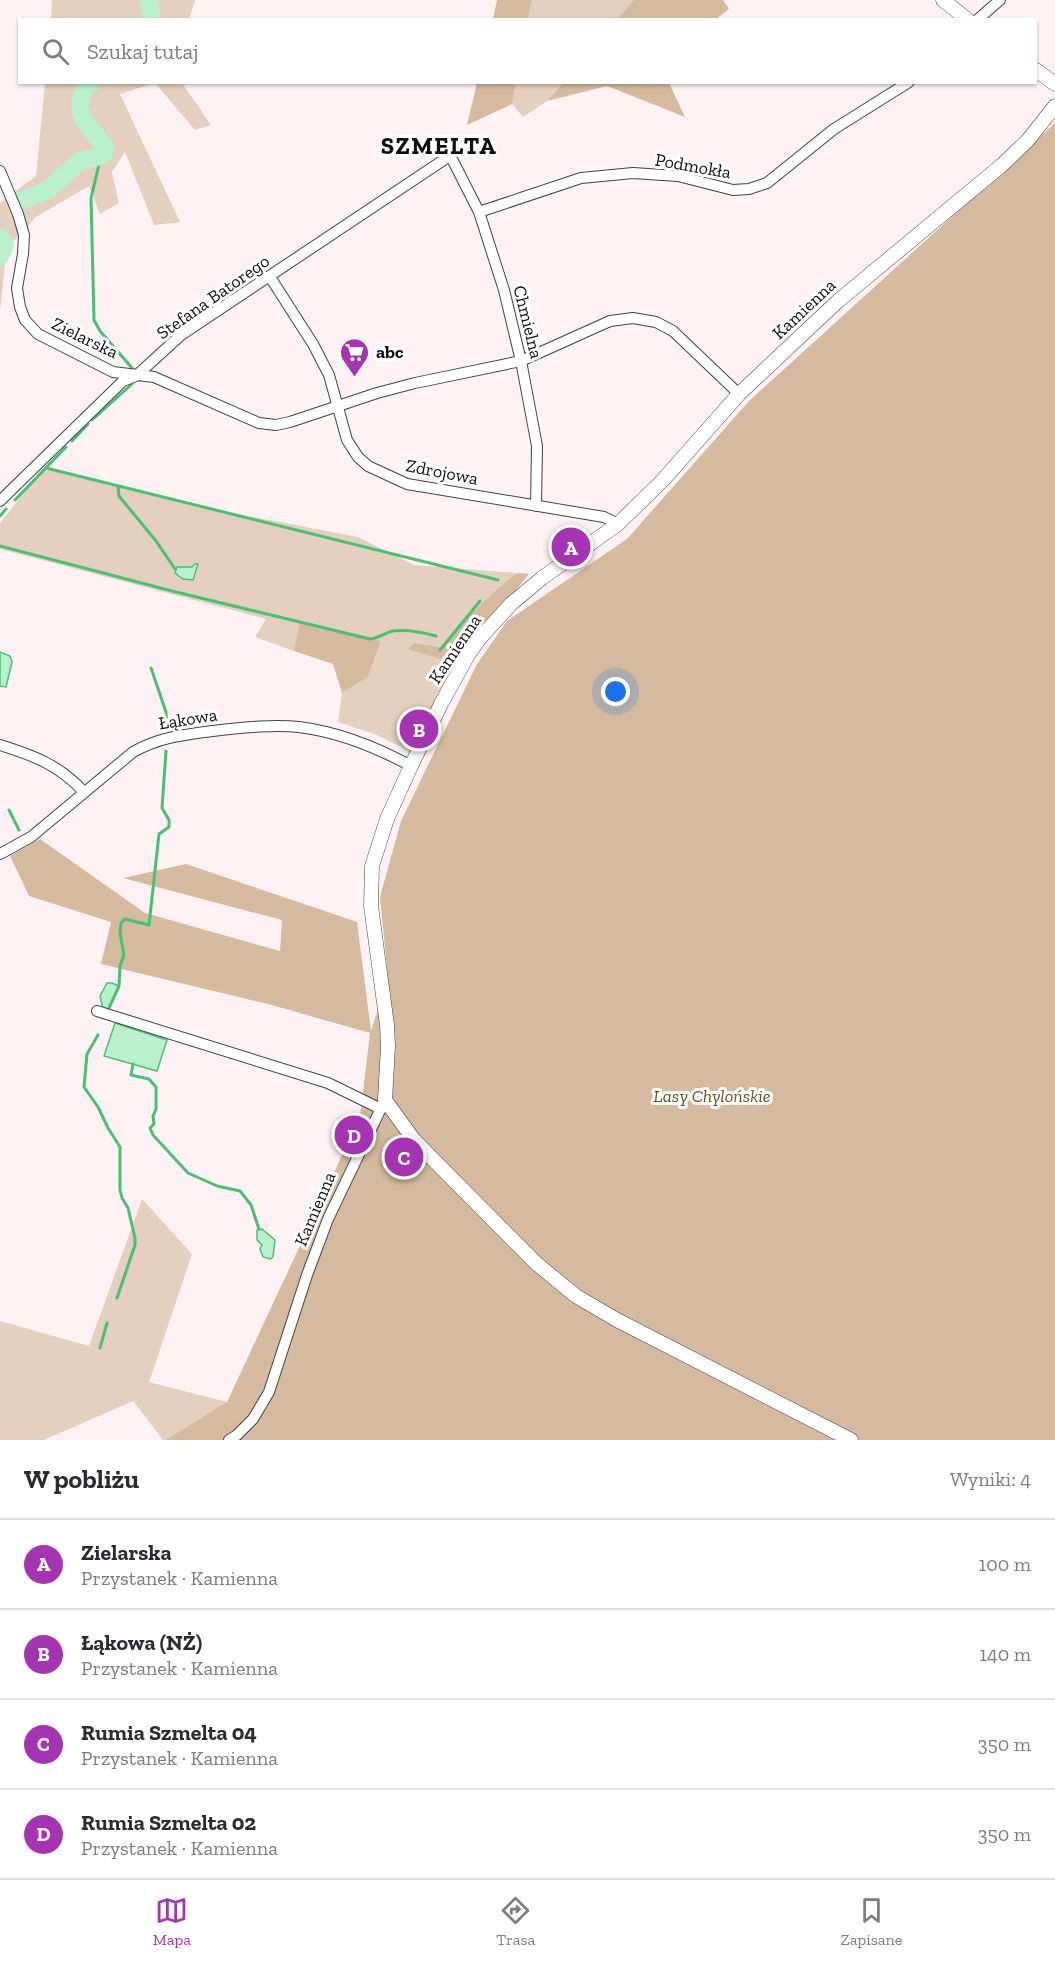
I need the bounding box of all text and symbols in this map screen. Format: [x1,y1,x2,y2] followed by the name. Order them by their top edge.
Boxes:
[18,18,1037,84] search box
[39,35,72,68] icon: search
[87,38,199,65] text: Szukaj tutaj
[381,131,497,160] district label: SZMELTA
[653,148,733,184] street label: Podmokła
[152,250,274,344] street label: Stefana Batorego
[768,274,840,344] street label: Kamienna
[508,283,548,361] street label: Chmielna
[48,313,122,364] street label: Zielarska
[339,336,371,378] supermarket icon: abc
[376,341,404,363] place label: abc
[404,454,480,490] street label: Zdrojowa
[552,524,590,570] pin: A
[424,610,486,688] street label: Kamienna
[601,677,630,706] your location
[157,703,219,734] street label: Łąkowa
[400,706,438,752] pin: B
[653,1085,771,1107] park label: Lasy Chylońskie
[334,1112,374,1158] pin: D
[384,1134,424,1180] pin: C
[290,1168,341,1249] street label: Kamienna
[24,1463,139,1495] text: W pobliżu
[950,1467,1031,1491] text: Wyniki: 4
[81,1539,172,1566] text: Zielarska
[37,1552,50,1576] text: A
[978,1552,1031,1576] text: 100 m
[81,1566,278,1590] text: Przystanek · Kamienna
[81,1629,202,1656] text: Łąkowa (NŻ)
[37,1642,50,1666] text: B
[979,1642,1031,1666] text: 140 m
[81,1656,278,1680] text: Przystanek · Kamienna
[81,1719,257,1746] text: Rumia Szmelta 04
[37,1732,50,1756] text: C
[978,1732,1031,1756] text: 350 m
[81,1746,278,1770] text: Przystanek · Kamienna
[81,1809,256,1836] text: Rumia Szmelta 02
[37,1822,50,1846] text: D
[978,1822,1031,1846] text: 350 m
[81,1836,278,1860] text: Przystanek · Kamienna
[153,1894,191,1949] tab: Mapa
[496,1894,535,1949] tab: Trasa
[841,1894,902,1949] tab: Zapisane

